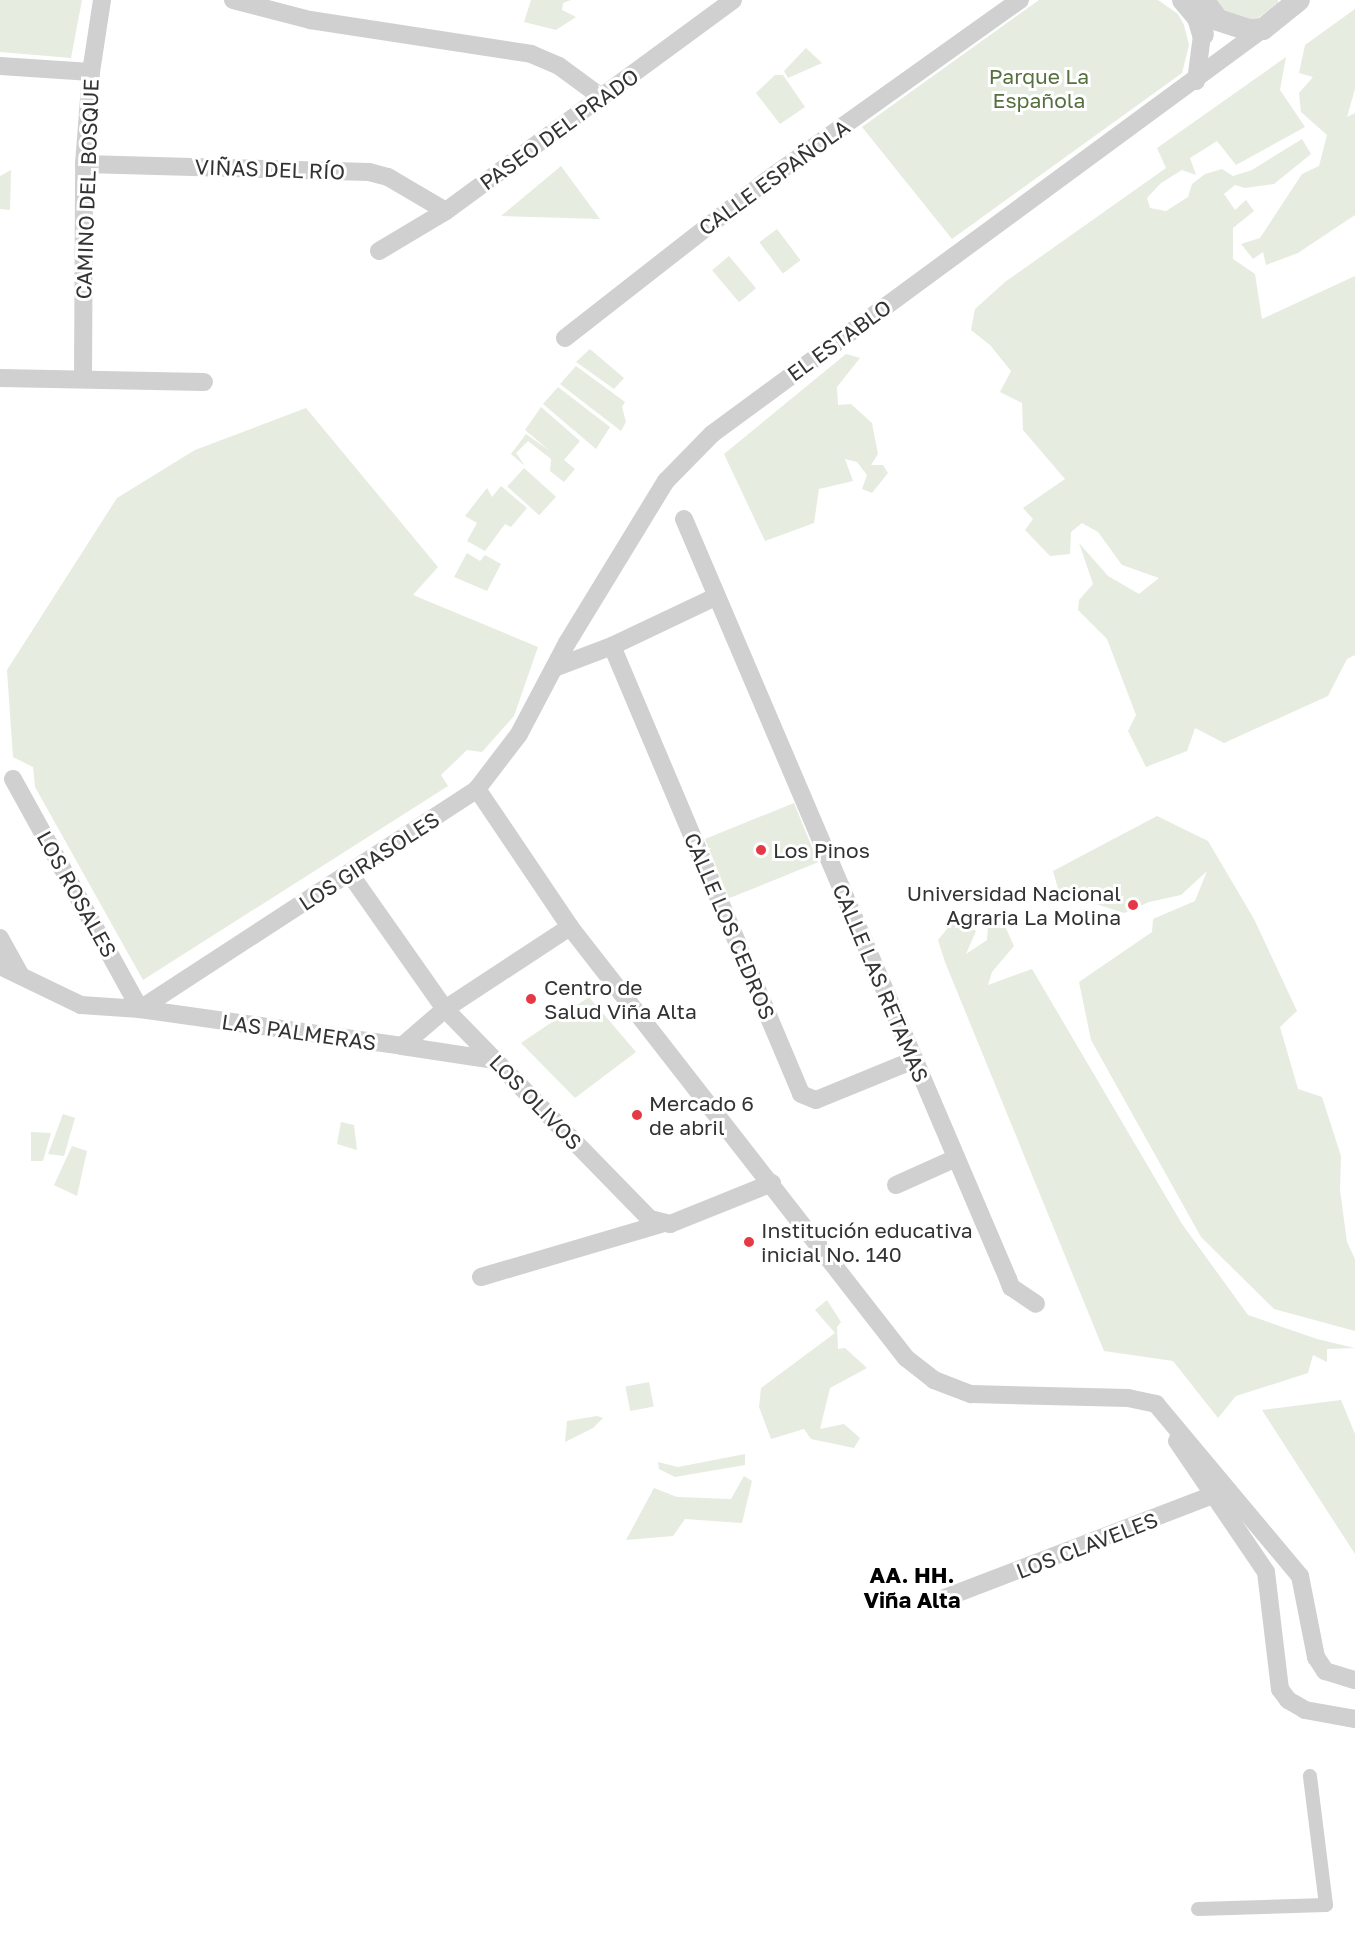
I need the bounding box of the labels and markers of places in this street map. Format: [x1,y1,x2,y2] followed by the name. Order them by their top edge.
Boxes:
[773,837,870,863] place label: Los Pinos
[754,843,768,857] marker: Los Pinos
[907,880,1121,930] place label: Universidad Nacional Agraria La Molina
[1126,898,1140,912] marker: Universidad Nacional Agraria La Molina
[544,974,697,1024] place label: Centro de Salud Viña Alta
[522,990,540,1008] marker: Centro de Salud Viña Alta
[649,1090,754,1140] place label: Mercado 6 de abril
[630,1108,644,1122] marker: Mercado 6 de abril
[761,1217,973,1267] place label: Institución educativa inicial No. 140
[742,1235,756,1249] marker: Institución educativa inicial No. 140

